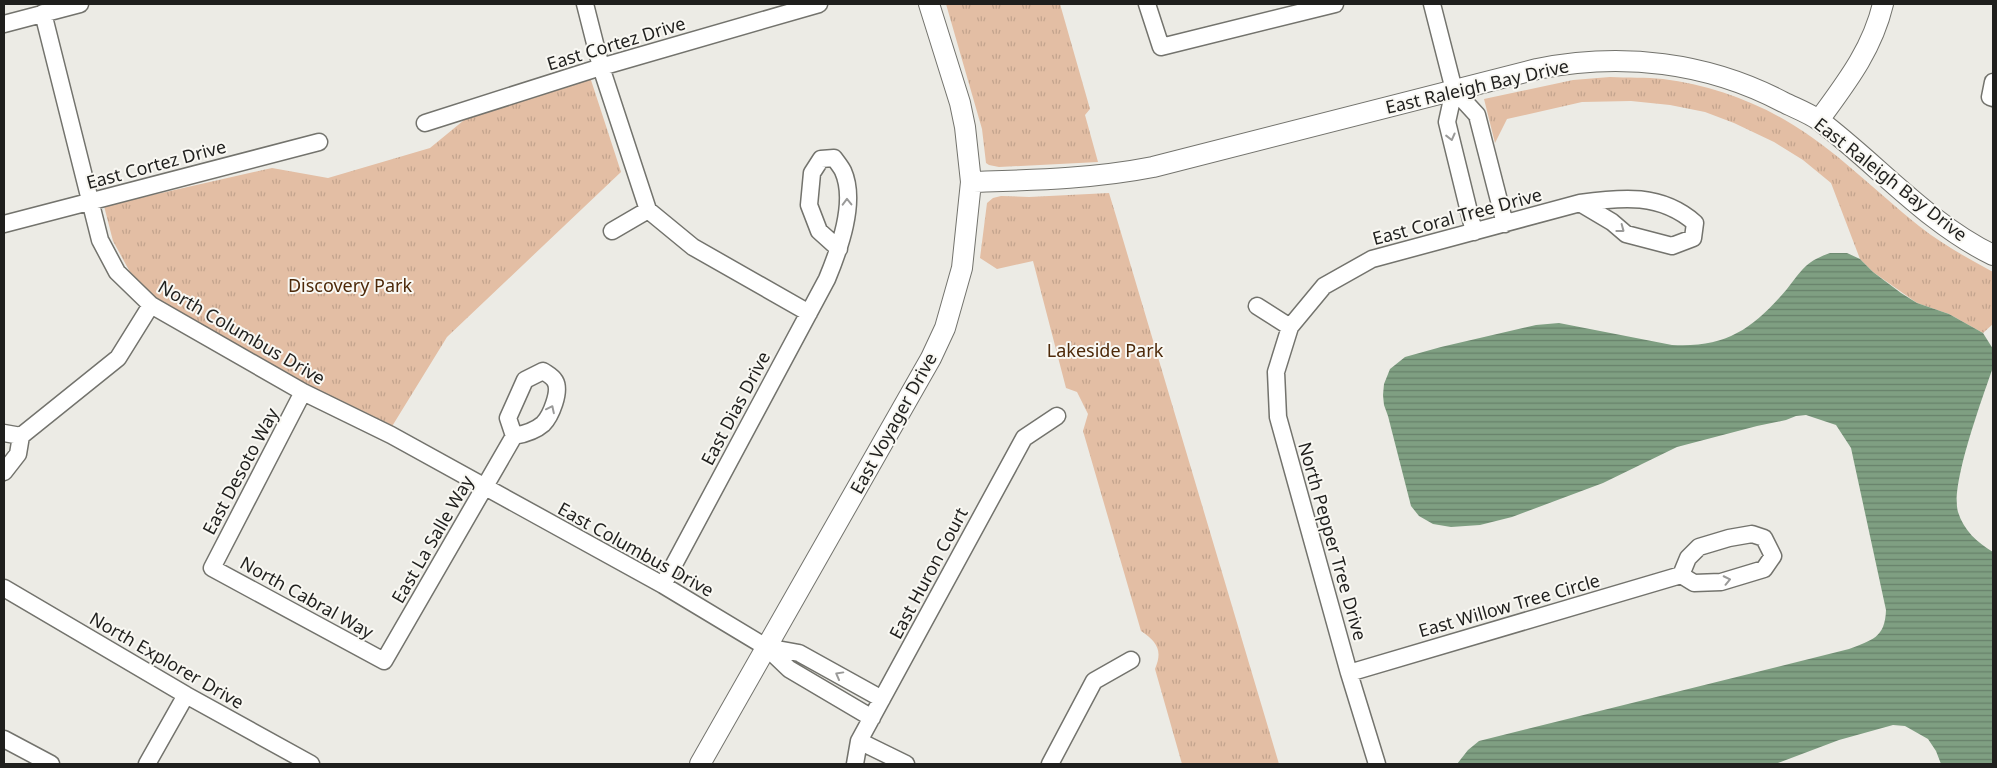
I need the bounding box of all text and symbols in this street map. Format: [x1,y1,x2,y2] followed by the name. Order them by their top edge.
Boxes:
[544,11,688,75] street label: East Cortez Drive
[1383,53,1571,119] street label: East Raleigh Bay Drive
[1810,112,1972,246] street label: East Raleigh Bay Drive
[1445,133,1456,142] one-way arrow
[83,134,229,194] street label: East Cortez Drive
[1370,182,1544,250] street label: East Coral Tree Drive
[842,197,852,205] one-way arrow
[1615,223,1625,232] one-way arrow
[288,273,412,297] park label: Discovery Park
[154,274,330,390] street label: North Columbus Drive
[1047,338,1164,362] park label: Lakeside Park
[695,347,775,469] street label: East Dias Drive
[844,348,942,498] street label: East Voyager Drive
[196,403,284,539] street label: East Desoto Way
[545,405,555,414] one-way arrow
[1293,439,1373,643] street label: North Pepper Tree Drive
[386,470,479,607] street label: East La Salle Way
[554,496,718,602] street label: East Columbus Drive
[883,503,973,643] street label: East Huron Court
[236,550,379,644] street label: North Cabral Way
[1416,568,1602,642] street label: East Willow Tree Circle
[1723,575,1732,586] one-way arrow
[86,606,248,714] street label: North Explorer Drive
[836,672,845,682] one-way arrow

